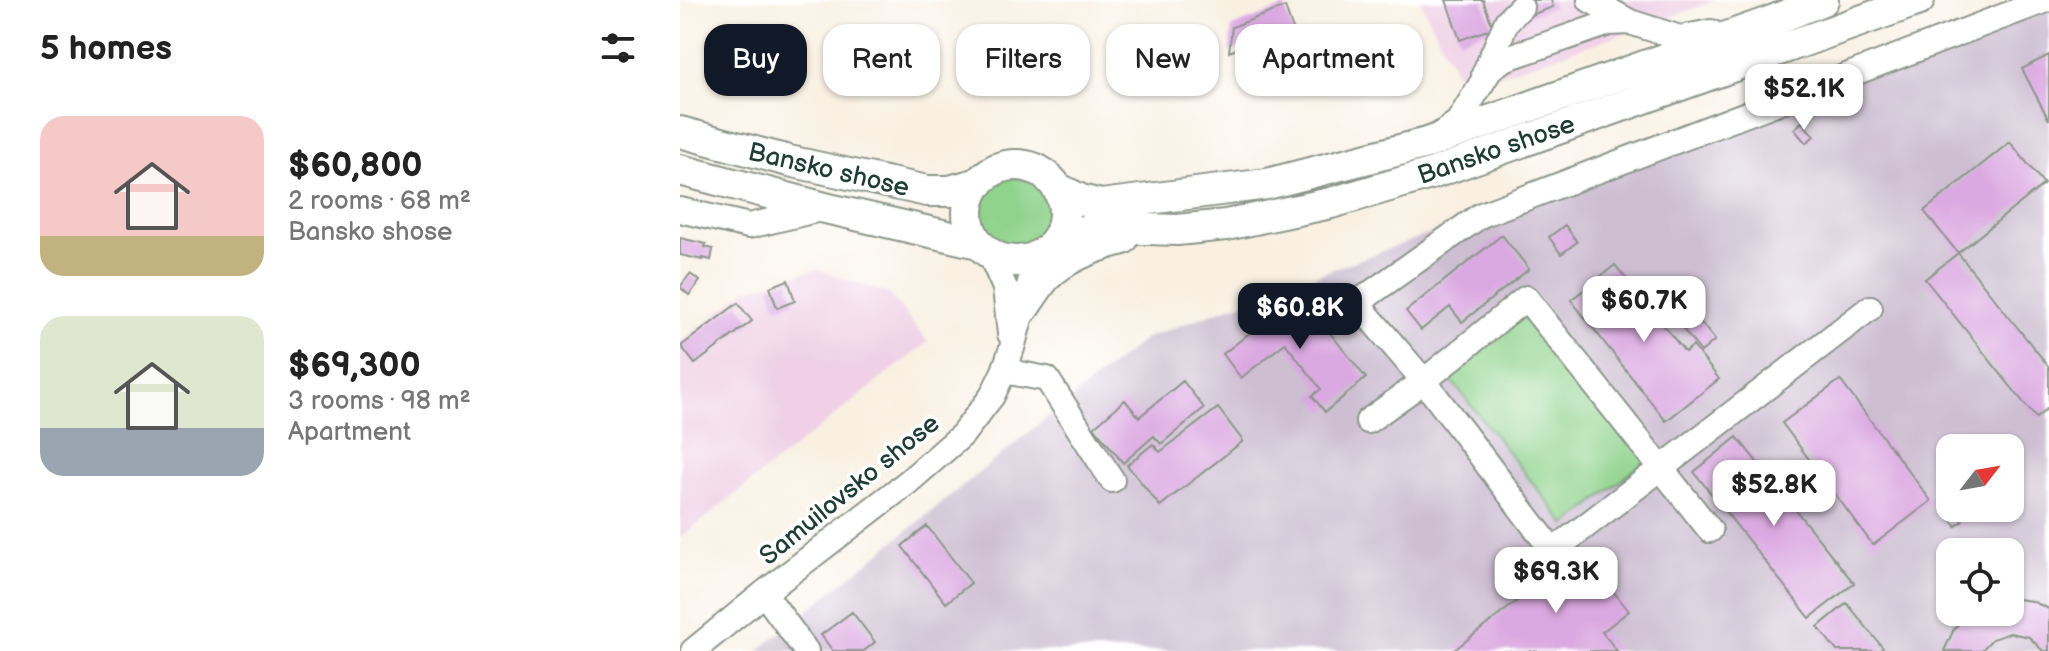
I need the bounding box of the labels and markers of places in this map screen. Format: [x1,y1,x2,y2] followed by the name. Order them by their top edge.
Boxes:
[1739,64,1869,132] pin: $52.1K
[1579,276,1709,344] pin: $60.7K
[1235,283,1365,351] pin: $60.8K
[1709,460,1839,528] pin: $52.8K
[1491,547,1621,615] pin: $69.3K

